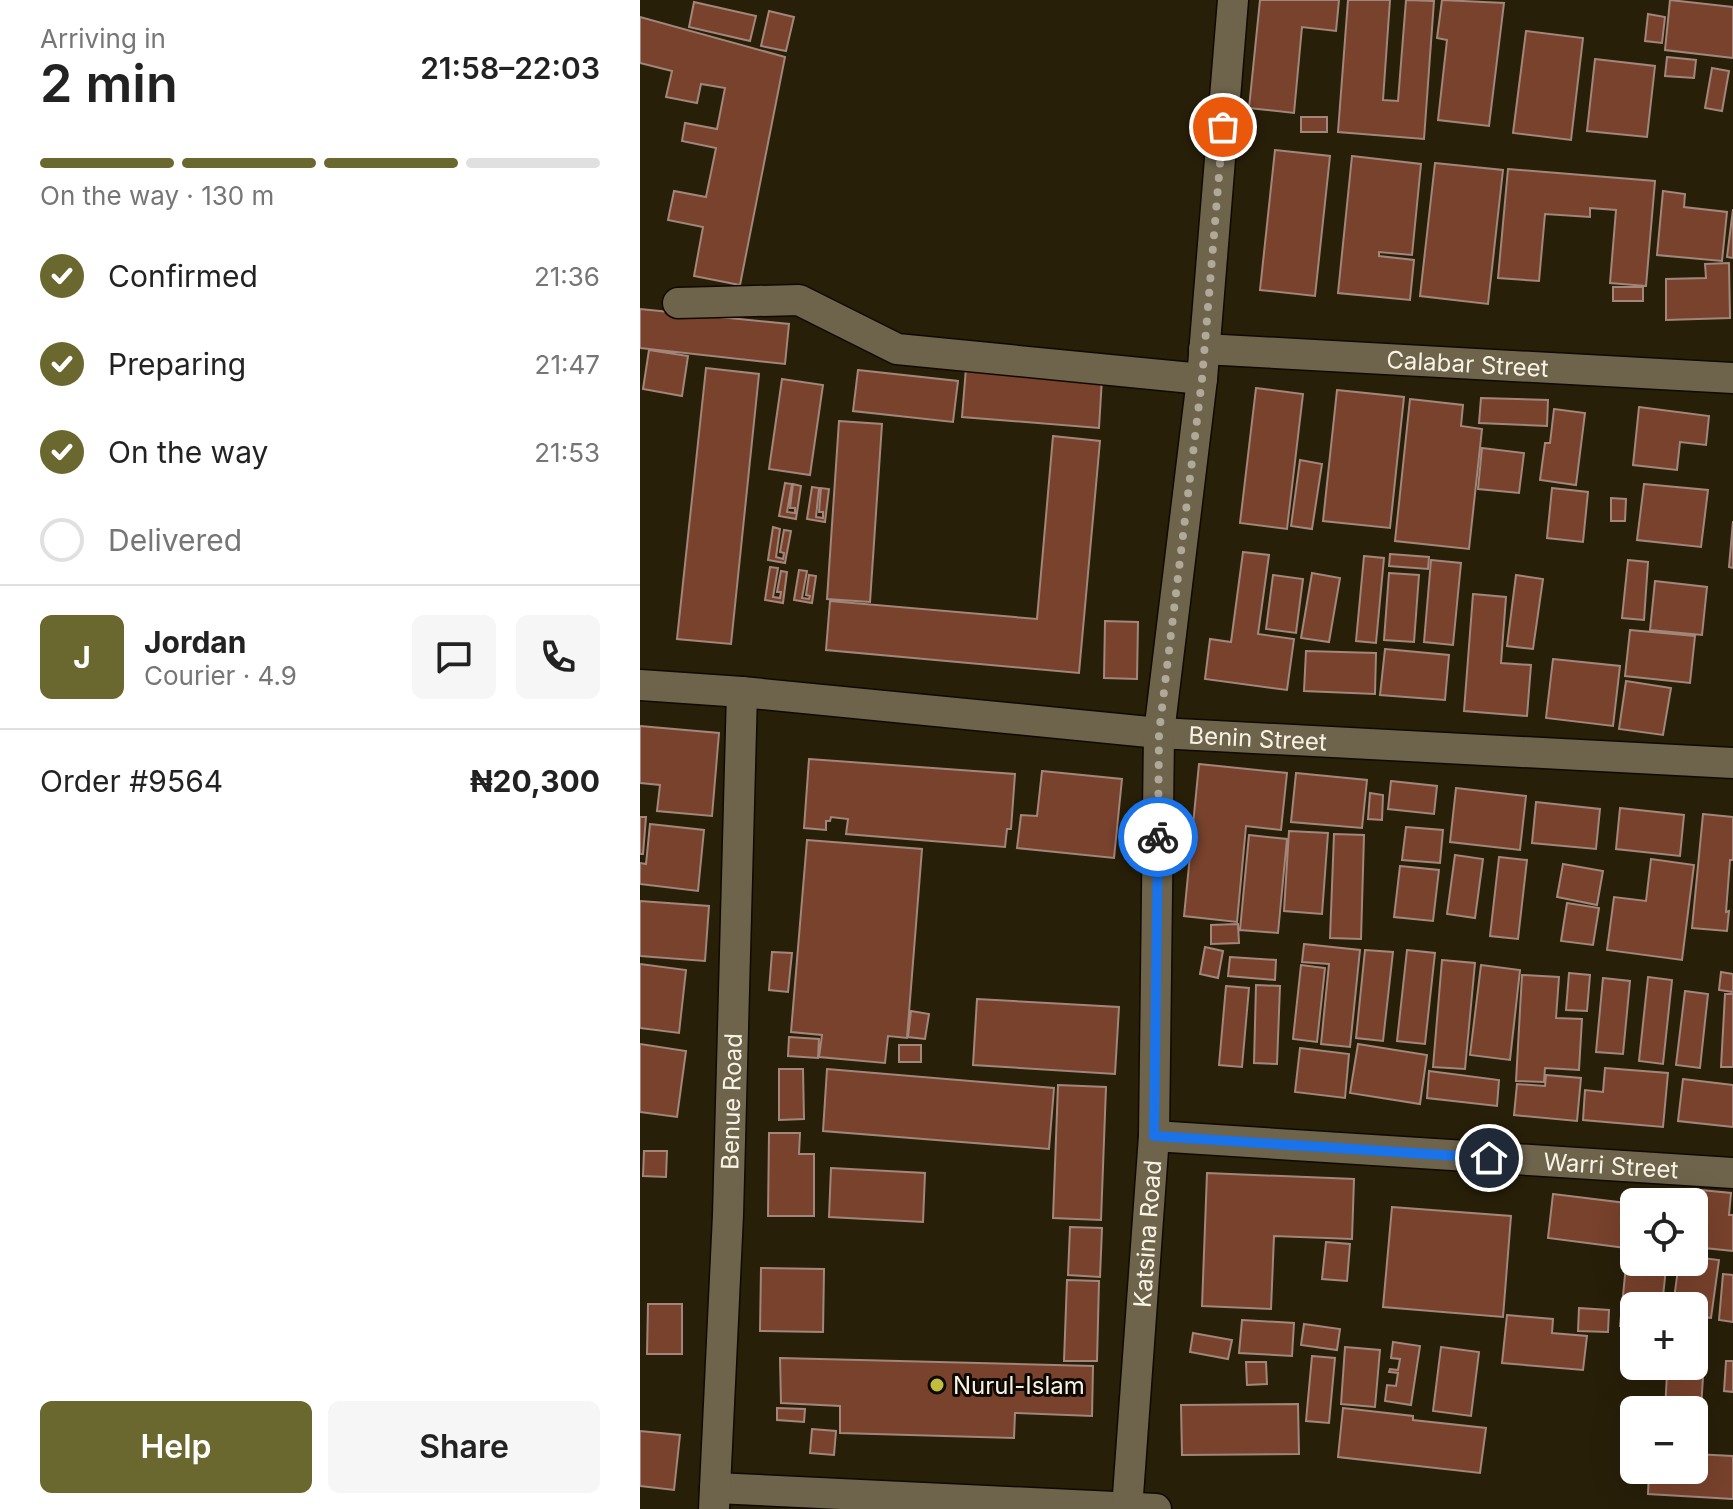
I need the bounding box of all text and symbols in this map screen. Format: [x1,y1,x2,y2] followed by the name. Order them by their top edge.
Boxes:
[40,23,166,54] text: Arriving in
[420,50,600,86] text: 21:58–22:03
[40,52,178,115] text: 2 min
[1189,93,1257,161] pin
[1201,105,1245,149] icon: bag
[40,180,274,211] text: On the way · 130 m
[40,254,84,298] icon: check
[108,258,258,294] text: Confirmed
[534,261,600,292] text: 21:36
[40,342,84,386] icon: check
[1386,345,1550,382] street label: Calabar Street
[108,346,246,382] text: Preparing
[535,349,600,380] text: 21:47
[40,430,84,474] icon: check
[108,434,268,470] text: On the way
[534,437,600,468] text: 21:53
[108,522,242,558] text: Delivered
[412,615,496,699] button: chat
[516,615,600,699] button: phone
[144,624,246,660] text: Jordan
[73,639,91,675] text: J
[144,660,297,691] text: Courier · 4.9
[1188,720,1328,756] street label: Benin Street
[40,763,223,799] text: Order #9564
[470,763,600,799] text: ₦20,300
[1118,797,1198,877] courier
[1136,815,1180,859] icon: bike
[715,1033,747,1170] street label: Benue Road
[1455,1124,1523,1192] pin
[1467,1136,1511,1180] icon: home
[1543,1146,1680,1184] street label: Warri Street
[1127,1159,1167,1309] street label: Katsina Road
[1620,1188,1708,1484] map controls
[1620,1188,1708,1276] button: locate
[1620,1292,1708,1380] button: +
[953,1371,1085,1400] place label: Nurul-Islam
[928,1376,946,1394] marker: Nurul-Islam
[1620,1396,1708,1484] button: −
[40,1401,312,1493] button: Help
[328,1401,600,1493] button: Share

